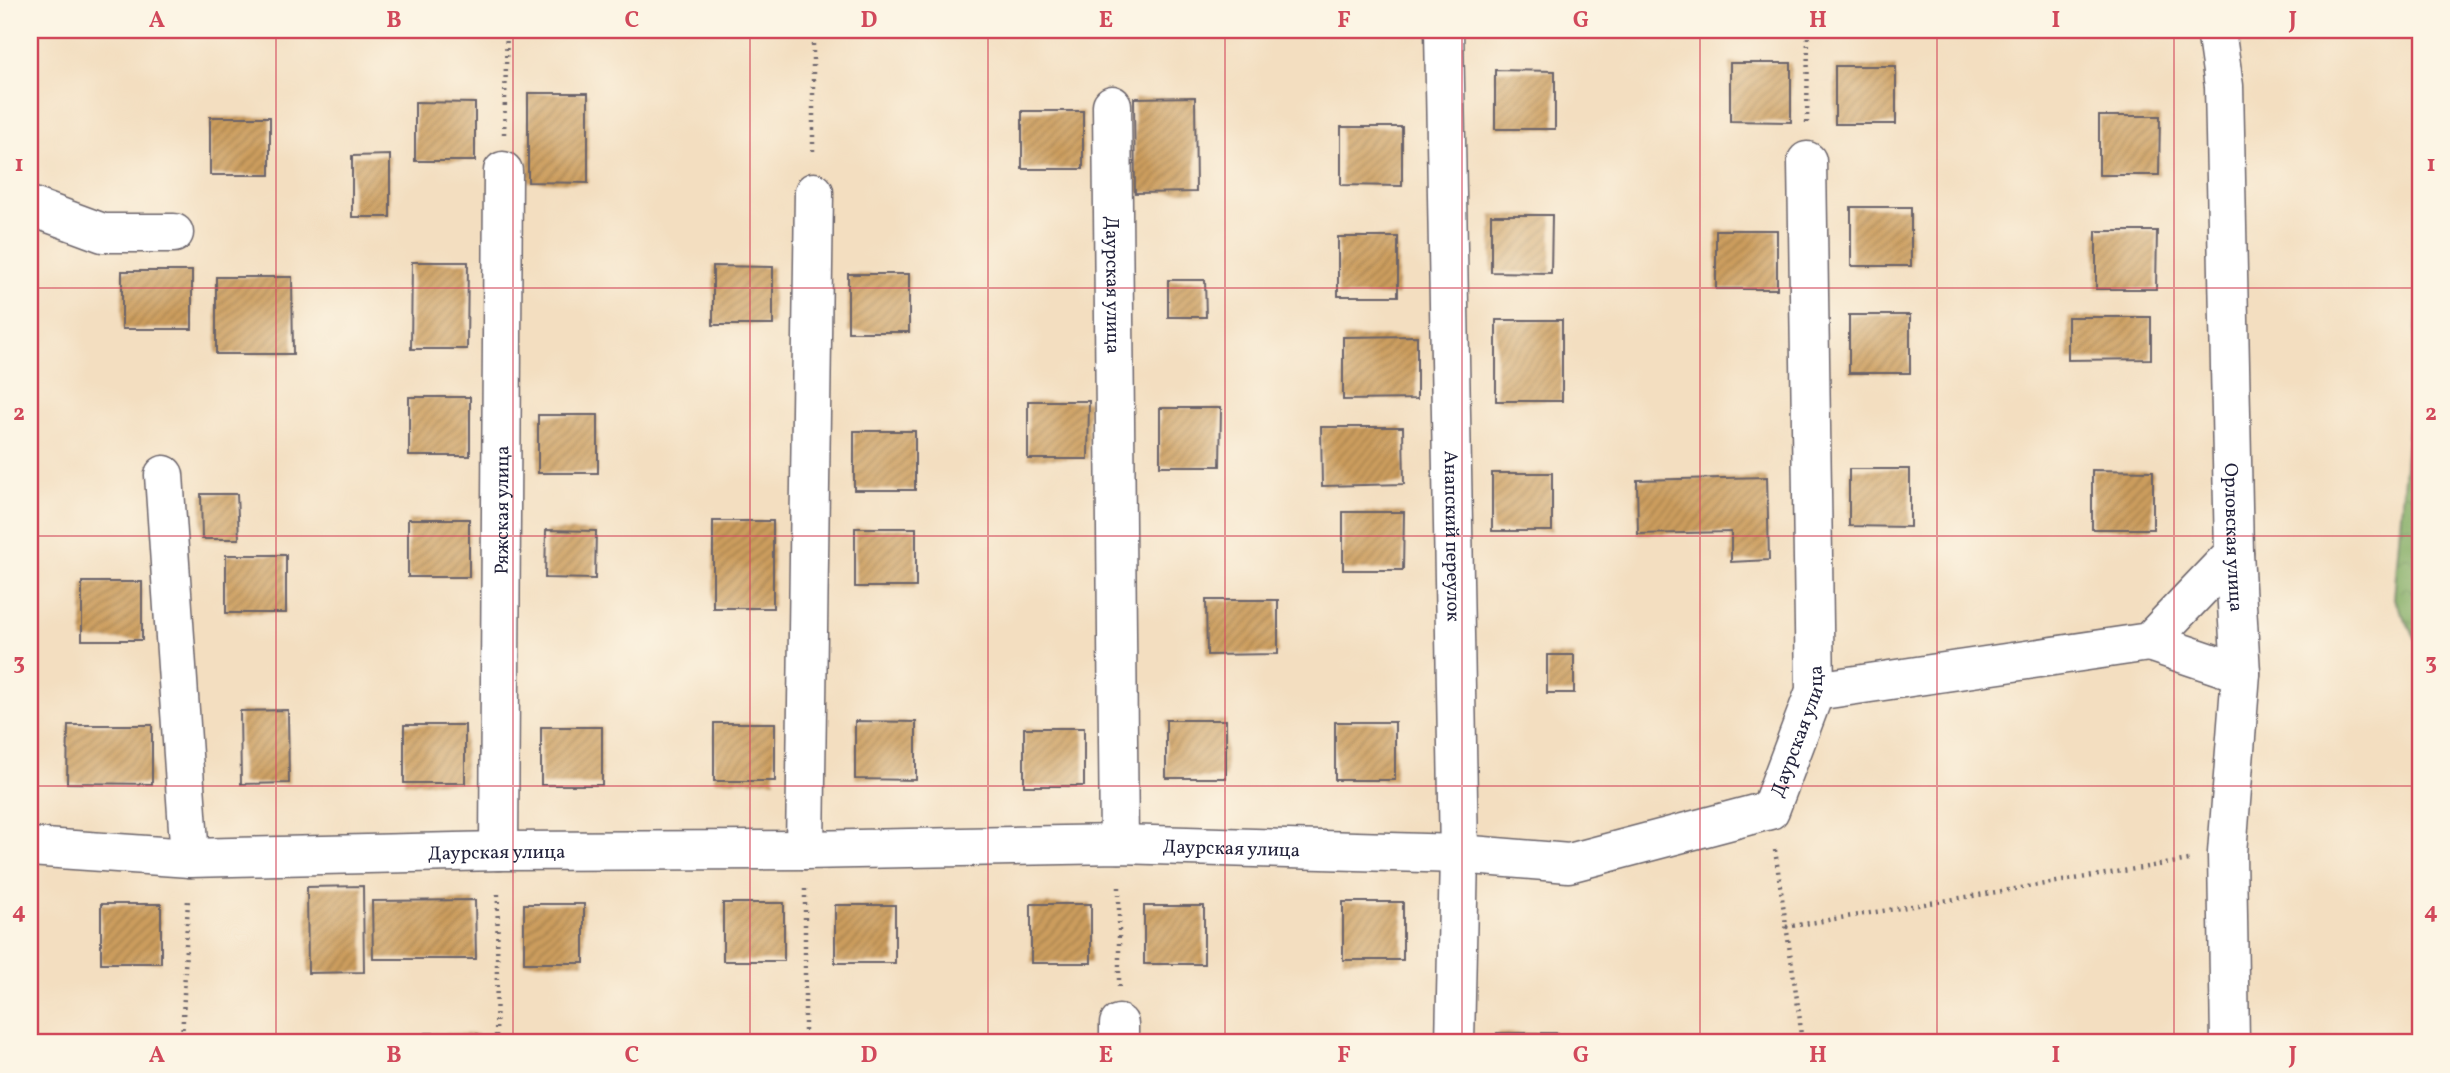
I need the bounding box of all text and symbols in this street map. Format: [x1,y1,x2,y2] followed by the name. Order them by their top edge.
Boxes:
[149,5,165,37] text: A
[386,5,402,37] text: B
[625,5,639,37] text: C
[861,5,878,37] text: D
[1099,5,1113,37] text: E
[1337,5,1351,37] text: F
[1573,5,1589,37] text: G
[1809,5,1827,37] text: H
[2052,5,2060,37] text: I
[2288,5,2297,37] text: J
[14,149,24,181] text: 1
[2426,149,2436,181] text: 1
[1098,216,1125,354] street label: Даурская улица
[13,398,25,430] text: 2
[2425,398,2437,430] text: 2
[490,445,516,575] street label: Ряжская улица
[1437,450,1466,622] street label: Анапский переулок
[2217,463,2248,613] street label: Орловская улица
[13,647,25,679] text: 3
[2425,647,2437,679] text: 3
[1765,665,1831,801] street label: Даурская улица
[1162,834,1301,864] street label: Даурская улица
[427,840,565,868] street label: Даурская улица
[12,896,26,928] text: 4
[2424,896,2438,928] text: 4
[149,1040,165,1072] text: A
[386,1040,402,1072] text: B
[625,1040,639,1072] text: C
[861,1040,878,1072] text: D
[1099,1040,1113,1072] text: E
[1337,1040,1351,1072] text: F
[1573,1040,1589,1072] text: G
[1809,1040,1827,1072] text: H
[2052,1040,2060,1072] text: I
[2288,1040,2297,1072] text: J

